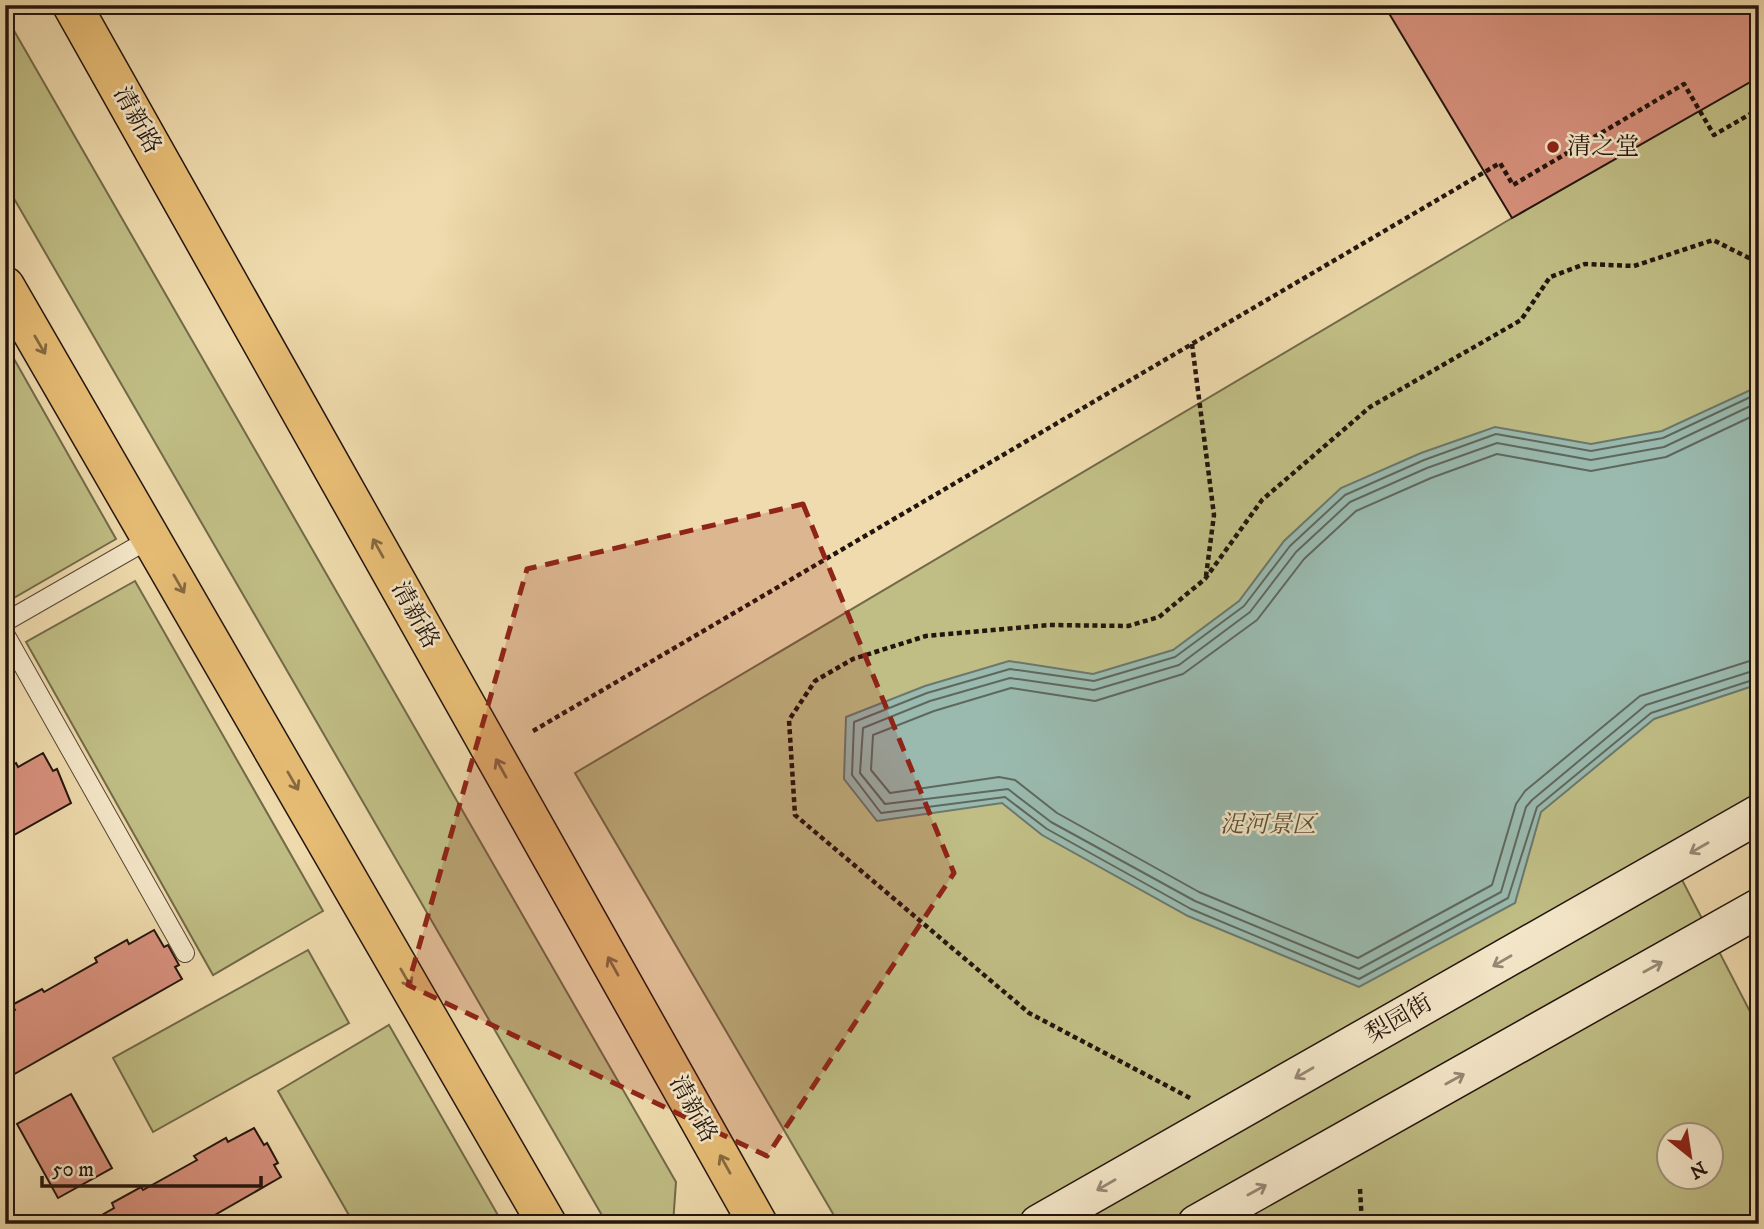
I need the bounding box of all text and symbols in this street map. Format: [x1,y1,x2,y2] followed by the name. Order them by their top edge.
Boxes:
[106,81,168,159] street label: 清新路
[1567,132,1639,162] place label: 清之堂
[1545,139,1561,155] marker: 清之堂
[33,334,47,354] one-way arrow
[371,539,385,559] one-way arrow
[172,573,186,593] one-way arrow
[384,576,446,654] street label: 清新路
[494,758,507,779] one-way arrow
[286,771,300,791] one-way arrow
[1220,810,1319,840] park label: 浞河景区
[1690,841,1710,855] one-way arrow
[1492,954,1512,968] one-way arrow
[606,956,619,977] one-way arrow
[1642,960,1663,973] one-way arrow
[399,968,413,988] one-way arrow
[1360,988,1438,1050] street label: 梨园街
[1294,1067,1315,1080] one-way arrow
[662,1070,724,1148] street label: 清新路
[1444,1072,1464,1086] one-way arrow
[1656,1120,1726,1190] north arrow
[42,1145,261,1189] scale bar
[718,1155,732,1175] one-way arrow
[1685,1156,1710,1183] text: N
[52,1157,94,1183] text: 50 m
[1096,1179,1116,1193] one-way arrow
[1246,1183,1266,1197] one-way arrow

